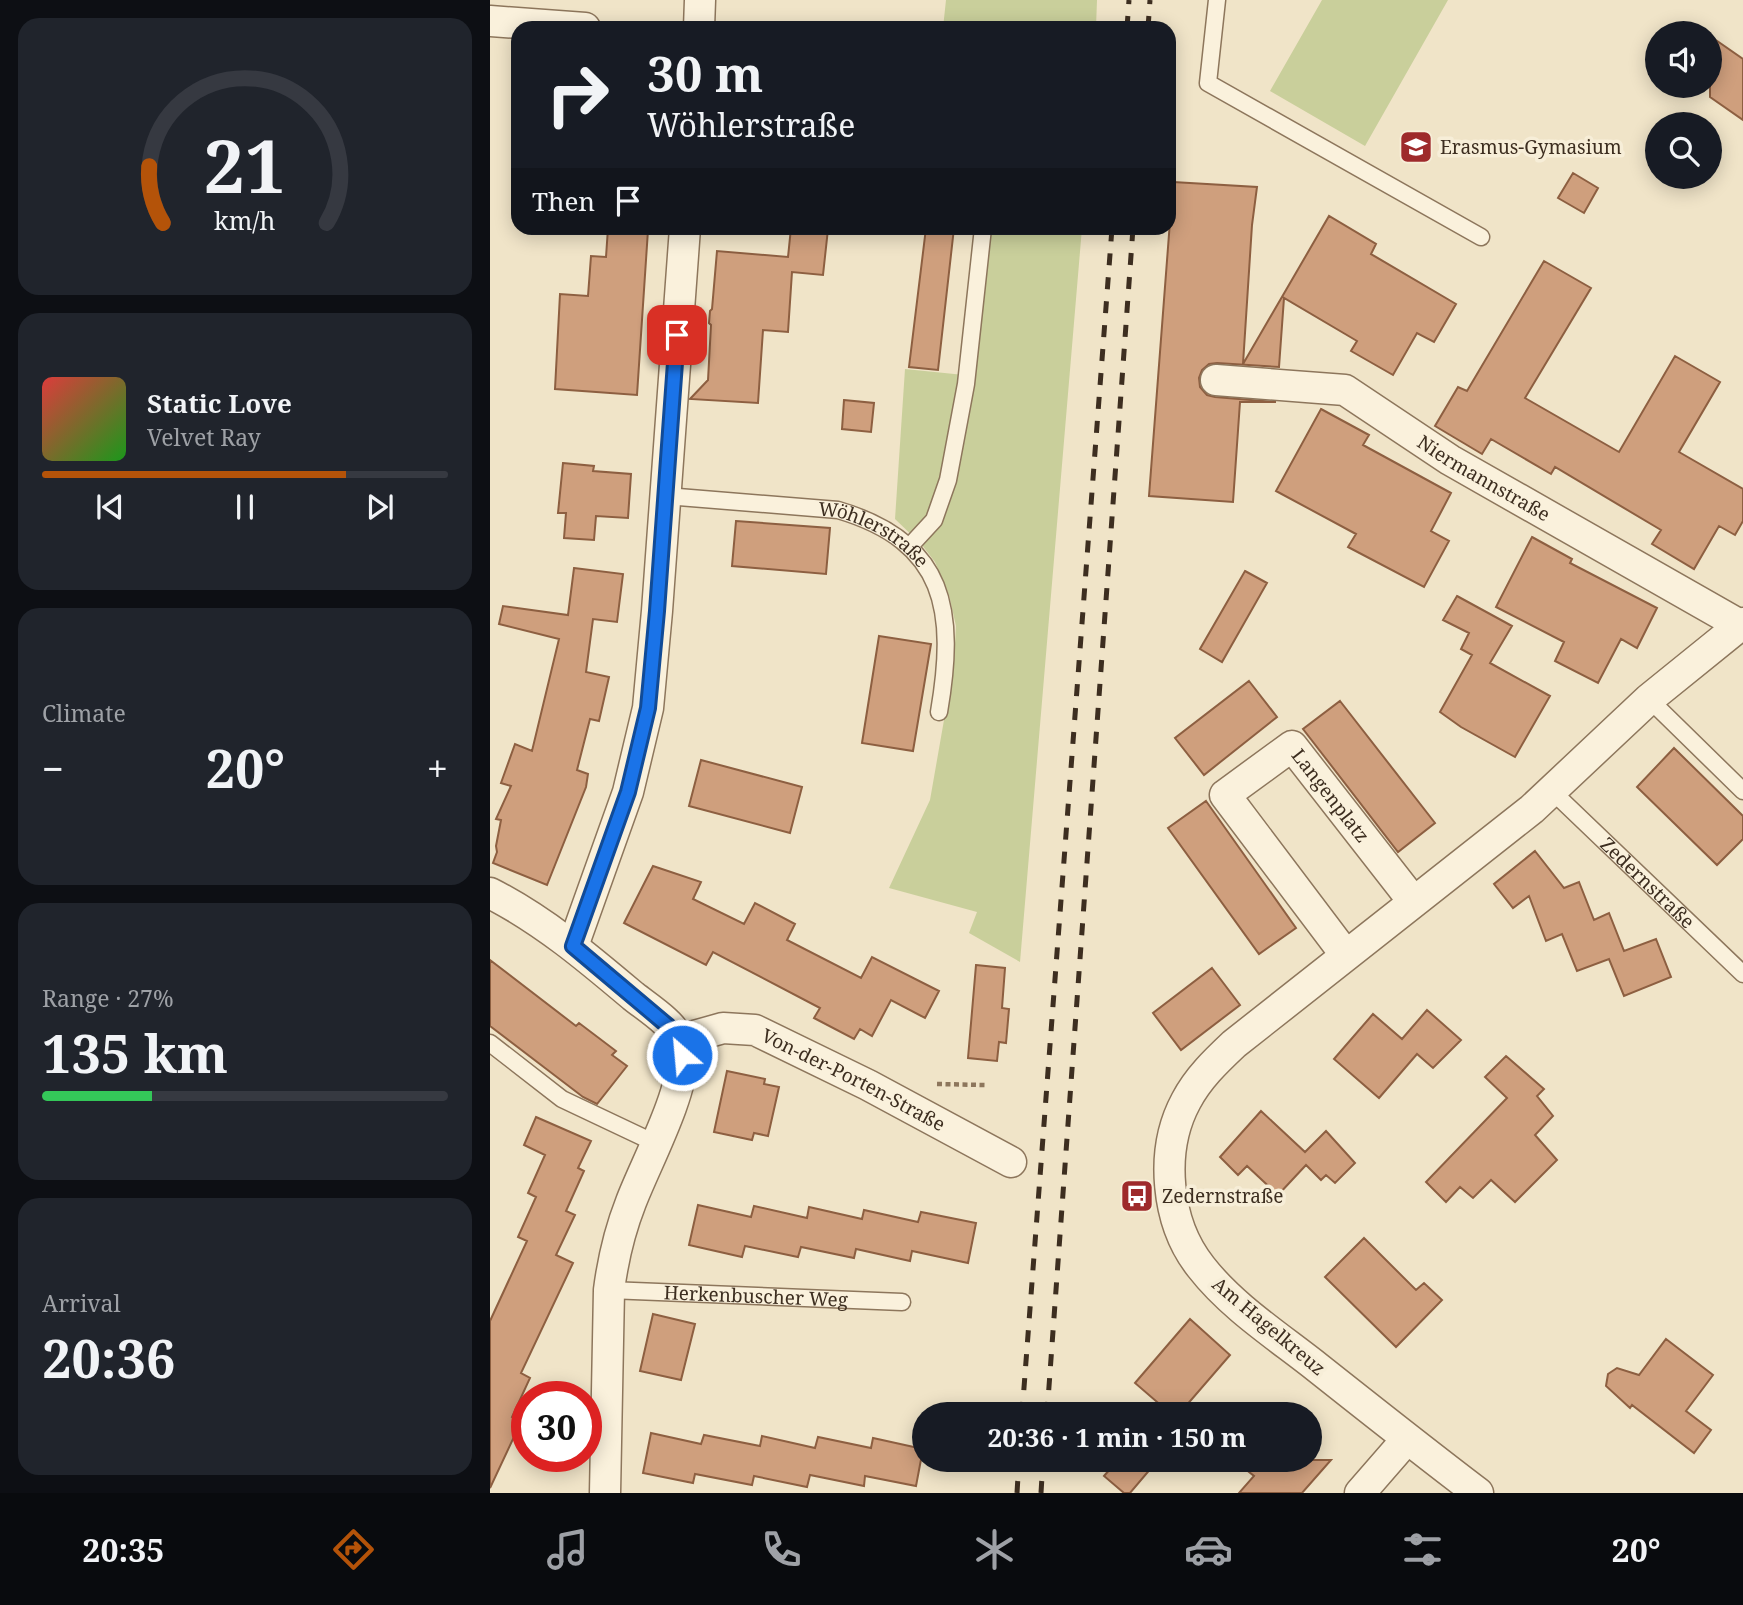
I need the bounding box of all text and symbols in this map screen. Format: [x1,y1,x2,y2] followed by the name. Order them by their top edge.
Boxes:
[1645,21,1722,189] map controls
[1645,21,1722,98] button: sound
[647,40,763,106] text: 30 m
[532,49,623,140] icon: right
[647,103,855,146] text: Wöhlerstraße
[1645,112,1722,189] button: search
[204,115,286,214] text: 21
[1397,128,1435,166] school or university icon: Erasmus-Gymasium
[1440,134,1622,160] place label: Erasmus-Gymasium
[609,182,647,220] icon: arrive
[532,183,595,219] text: Then
[214,202,276,236] text: km/h
[647,305,707,365] pin
[658,316,696,354] icon: arrive
[147,385,292,421] text: Static Love
[147,421,261,453] text: Velvet Ray
[1412,429,1555,527] street label: Niermannstraße
[91,488,129,526] icon: previous
[226,488,264,526] icon: pause
[361,488,399,526] icon: next
[818,495,935,573] street label: Wöhlerstraße
[42,697,126,729] text: Climate
[206,732,285,803] text: 20°
[42,742,64,794] text: −
[427,742,448,794] text: +
[1286,743,1375,848] street label: Langenplatz
[1595,831,1700,934] street label: Zedernstraße
[42,982,174,1014] text: Range · 27%
[42,1017,228,1088] text: 135 km
[645,1018,719,1092] position arrow
[757,1022,950,1137] street label: Von-der-Porten-Straße
[1118,1177,1156,1215] bus stop icon: Zedernstraße
[1162,1183,1283,1209] place label: Zedernstraße
[1207,1271,1331,1381] street label: Am Hagelkreuz
[663,1279,849,1313] street label: Herkenbuscher Weg
[42,1287,121,1319] text: Arrival
[42,1322,175,1393] text: 20:36
[511,1381,602,1472] speed limit sign: 30
[987,1419,1247,1455] text: 20:36 · 1 min · 150 m
[329,1525,378,1574] icon: directions
[543,1525,592,1574] icon: music
[757,1525,806,1574] icon: phone
[970,1525,1019,1574] icon: climate
[1184,1525,1233,1574] icon: car
[1398,1525,1447,1574] icon: filters
[82,1528,164,1571] text: 20:35
[1612,1528,1661,1571] text: 20°

